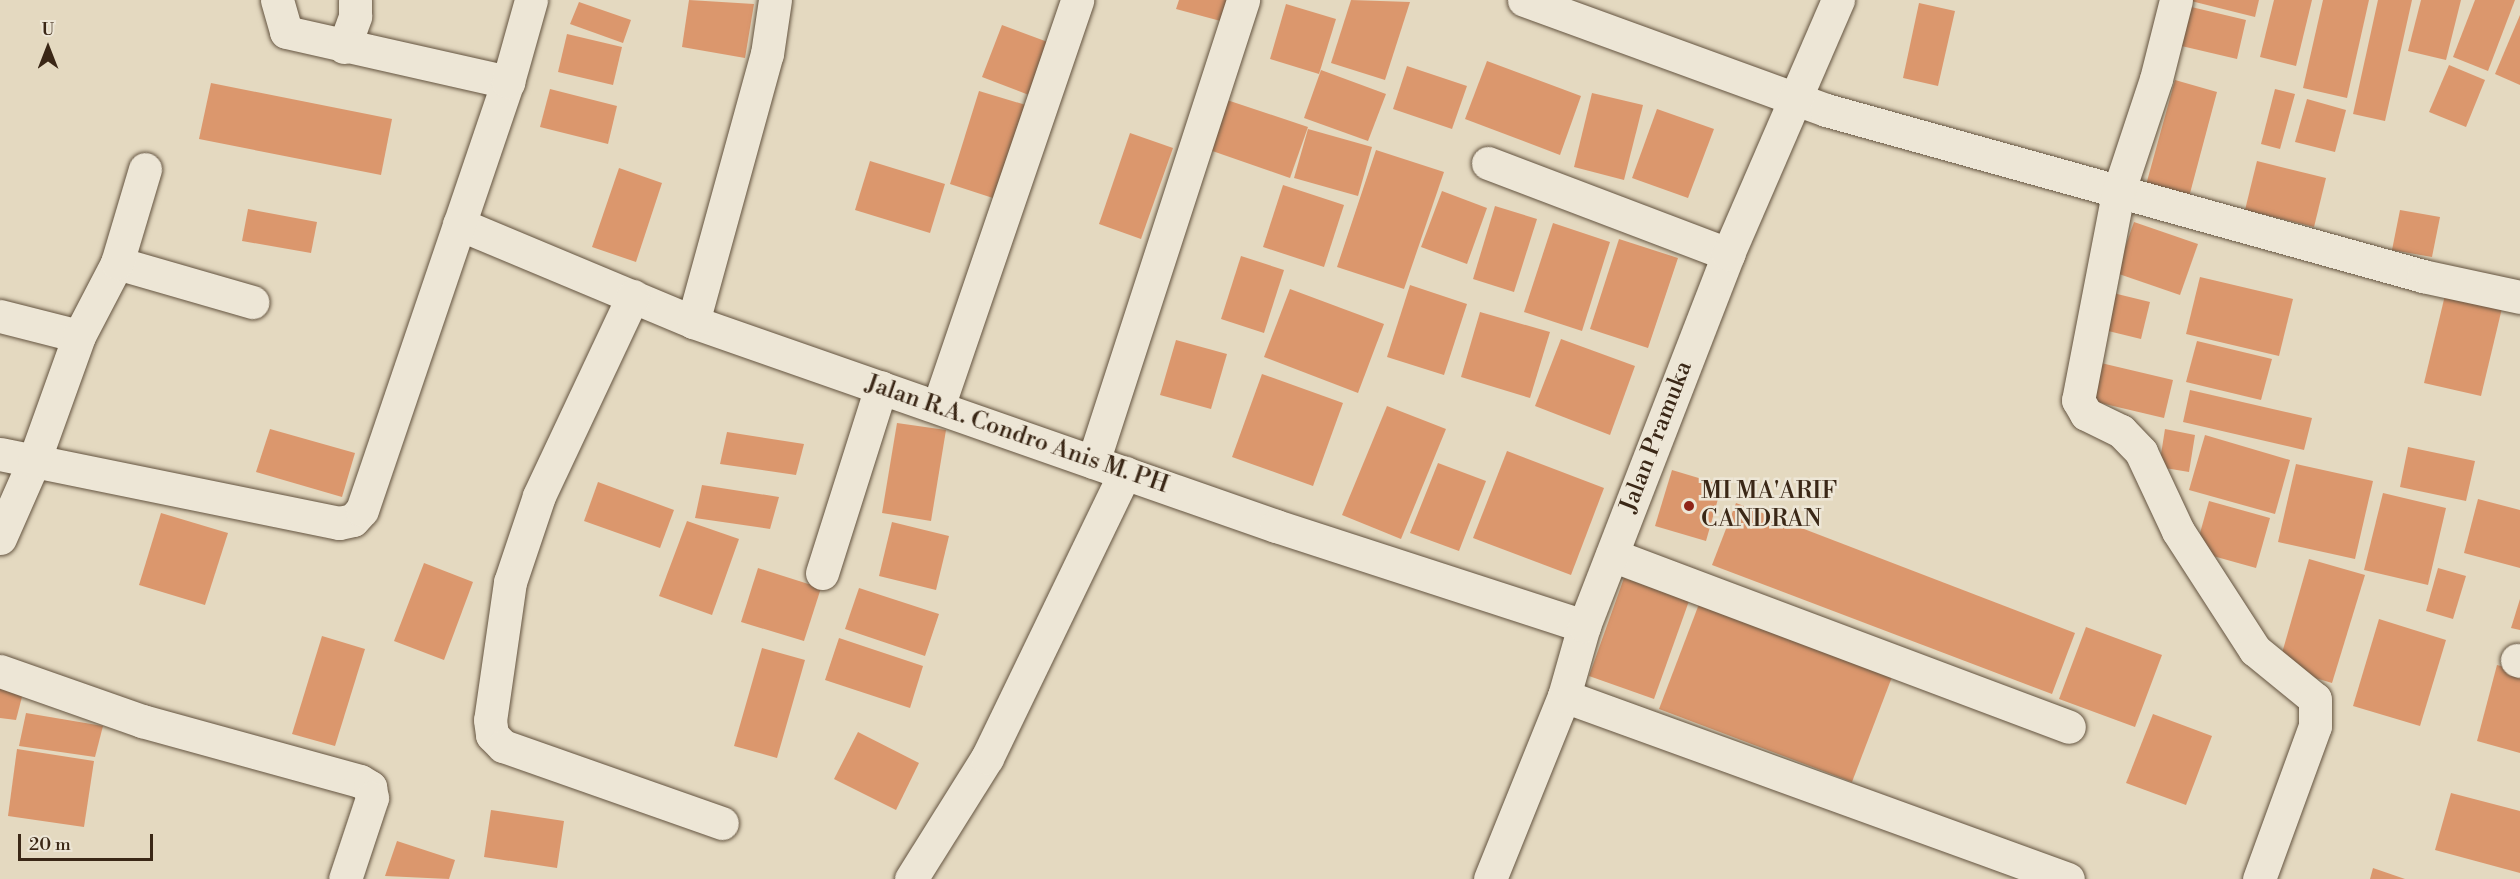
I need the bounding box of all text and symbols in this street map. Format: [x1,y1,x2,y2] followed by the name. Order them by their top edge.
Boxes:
[18,18,78,78] north arrow
[42,20,54,40] text: U
[1615,357,1699,517] street label: Jalan Pramuka
[862,370,1172,500] street label: Jalan R.A. Condro Anis M. PH
[1701,478,1837,534] place label: MI MA'ARIF CANDRAN
[1682,499,1696,513] marker: MI MA'ARIF CANDRAN
[21,822,156,860] scale bar
[29,833,71,856] text: 20 m

